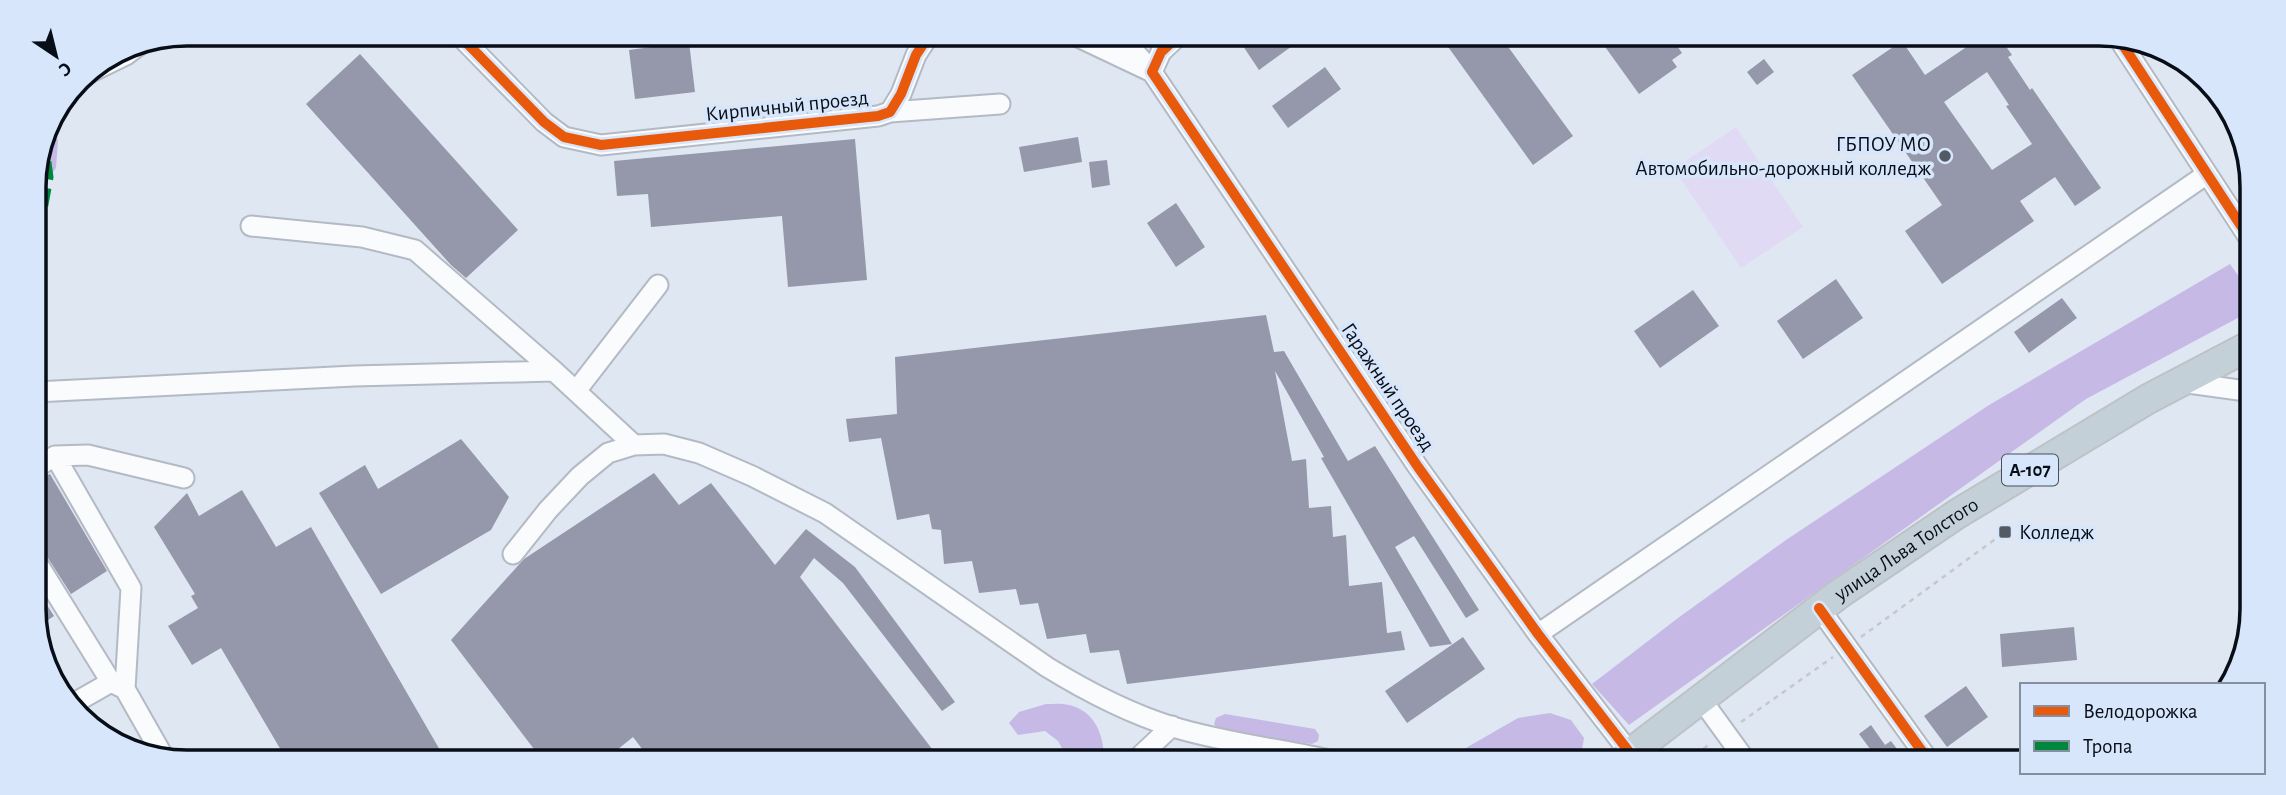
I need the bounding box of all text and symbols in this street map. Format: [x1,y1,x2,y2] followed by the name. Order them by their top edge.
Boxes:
[21,21,91,91] north arrow
[55,58,75,79] text: С
[704,87,870,125] street label: Кирпичный проезд
[1635,134,1931,179] place label: ГБПОУ МО Автомобильно-дорожный колледж
[1937,148,1953,164] marker: ГБПОУ МО Автомобильно-дорожный колледж
[1338,319,1438,455] street label: Гаражный проезд
[2002,454,2058,485] road number: А-107
[1830,493,1982,605] street label: улица Льва Толстого
[2019,522,2095,543] place label: Колледж
[1997,524,2013,540] marker: Колледж
[2020,683,2265,774] legend
[2083,701,2198,722] text: Велодорожка
[2083,736,2133,757] text: Тропа

